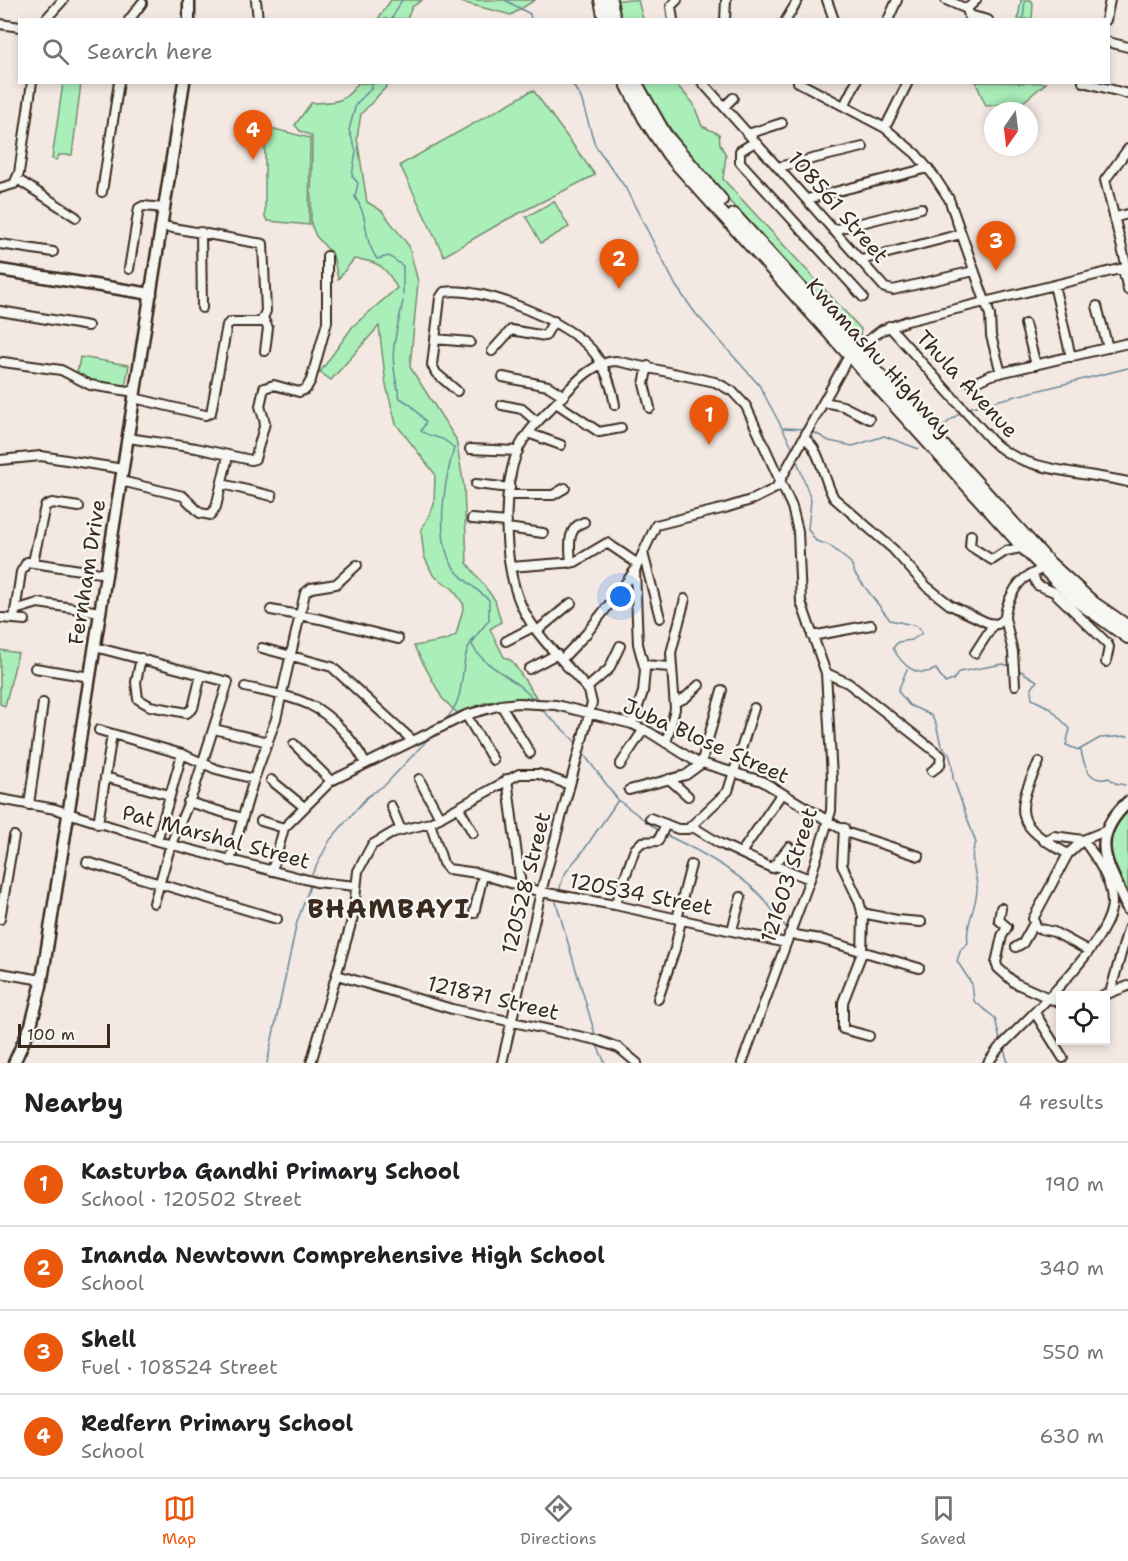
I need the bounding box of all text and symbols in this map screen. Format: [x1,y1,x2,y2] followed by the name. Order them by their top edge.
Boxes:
[18,18,1110,84] search box
[39,35,72,68] icon: search
[87,37,213,66] text: Search here
[984,102,1038,156] north arrow
[234,110,272,160] pin: 4
[781,145,895,269] street label: 108561 Street
[976,222,1016,271] pin: 3
[600,240,638,289] pin: 2
[800,272,958,444] street label: Kwamashu Highway
[910,324,1024,444] street label: Thula Avenue
[690,396,728,445] pin: 1
[62,497,112,647] street label: Fernham Drive
[606,582,635,611] your location
[618,692,794,790] street label: Juba Blose Street
[119,798,313,876] street label: Pat Marshal Street
[754,804,824,946] street label: 121603 Street
[495,809,557,957] street label: 120528 Street
[567,866,715,922] street label: 120534 Street
[307,890,471,927] district label: BHAMBAYI
[424,969,562,1027] street label: 121871 Street
[1056,991,1110,1045] map controls
[1056,991,1110,1045] button: locate
[18,1021,110,1048] scale bar
[27,1024,75,1045] text: 100 m
[24,1085,123,1120] text: Nearby
[1018,1089,1104,1115] text: 4 results
[81,1157,460,1186] text: Kasturba Gandhi Primary School
[39,1171,48,1197] text: 1
[1045,1171,1104,1197] text: 190 m
[81,1186,302,1212] text: School · 120502 Street
[81,1241,605,1270] text: Inanda Newtown Comprehensive High School
[37,1255,51,1281] text: 2
[1039,1255,1104,1281] text: 340 m
[81,1270,144,1296] text: School
[81,1325,136,1354] text: Shell
[37,1339,51,1365] text: 3
[1042,1339,1104,1365] text: 550 m
[81,1354,278,1380] text: Fuel · 108524 Street
[81,1409,353,1438] text: Redfern Primary School
[37,1423,51,1449] text: 4
[1040,1423,1104,1449] text: 630 m
[81,1438,144,1464] text: School
[162,1492,196,1549] tab: Map
[520,1492,597,1549] tab: Directions
[921,1492,966,1549] tab: Saved

